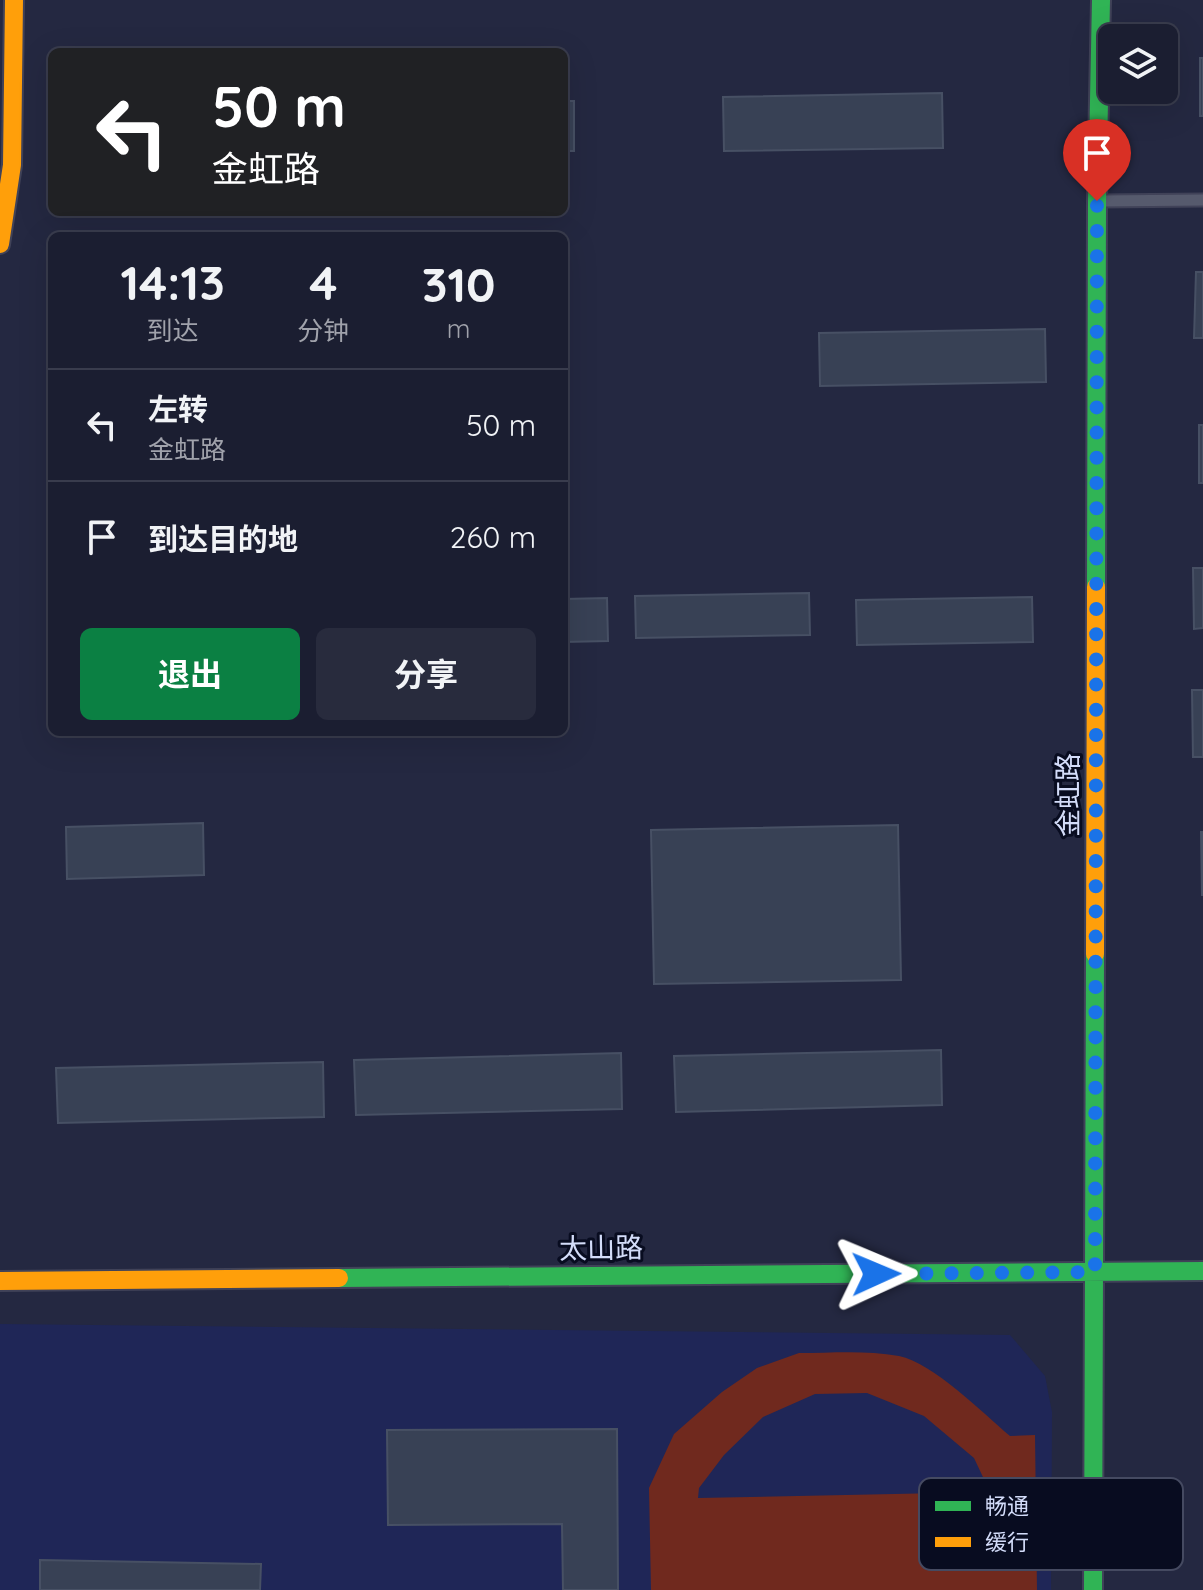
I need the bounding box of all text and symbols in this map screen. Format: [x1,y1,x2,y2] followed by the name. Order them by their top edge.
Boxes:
[1098,24,1178,104] map controls
[1098,24,1178,104] button: layers
[212,71,346,141] text: 50 m
[80,80,184,184] icon: left
[1063,119,1131,201] pin
[1075,131,1119,175] icon: arrive
[212,146,320,191] text: 金虹路
[120,252,225,312] text: 14:13
[309,252,337,312] text: 4
[422,254,496,314] text: 310
[447,312,470,345] text: m
[147,314,199,347] text: 到达
[297,314,349,347] text: 分钟
[148,390,208,428] text: 左转
[80,403,124,447] icon: left
[466,406,536,444] text: 50 m
[148,433,226,466] text: 金虹路
[80,515,124,559] icon: arrive
[450,518,536,556] text: 260 m
[148,520,298,558] text: 到达目的地
[80,628,300,720] button: 退出
[316,628,536,720] button: 分享
[1050,753,1085,837] street label: 金虹路
[559,1229,643,1266] street label: 太山路
[834,1232,918,1316] position arrow
[919,1478,1183,1570] legend
[985,1492,1029,1520] text: 畅通
[985,1528,1029,1556] text: 缓行

